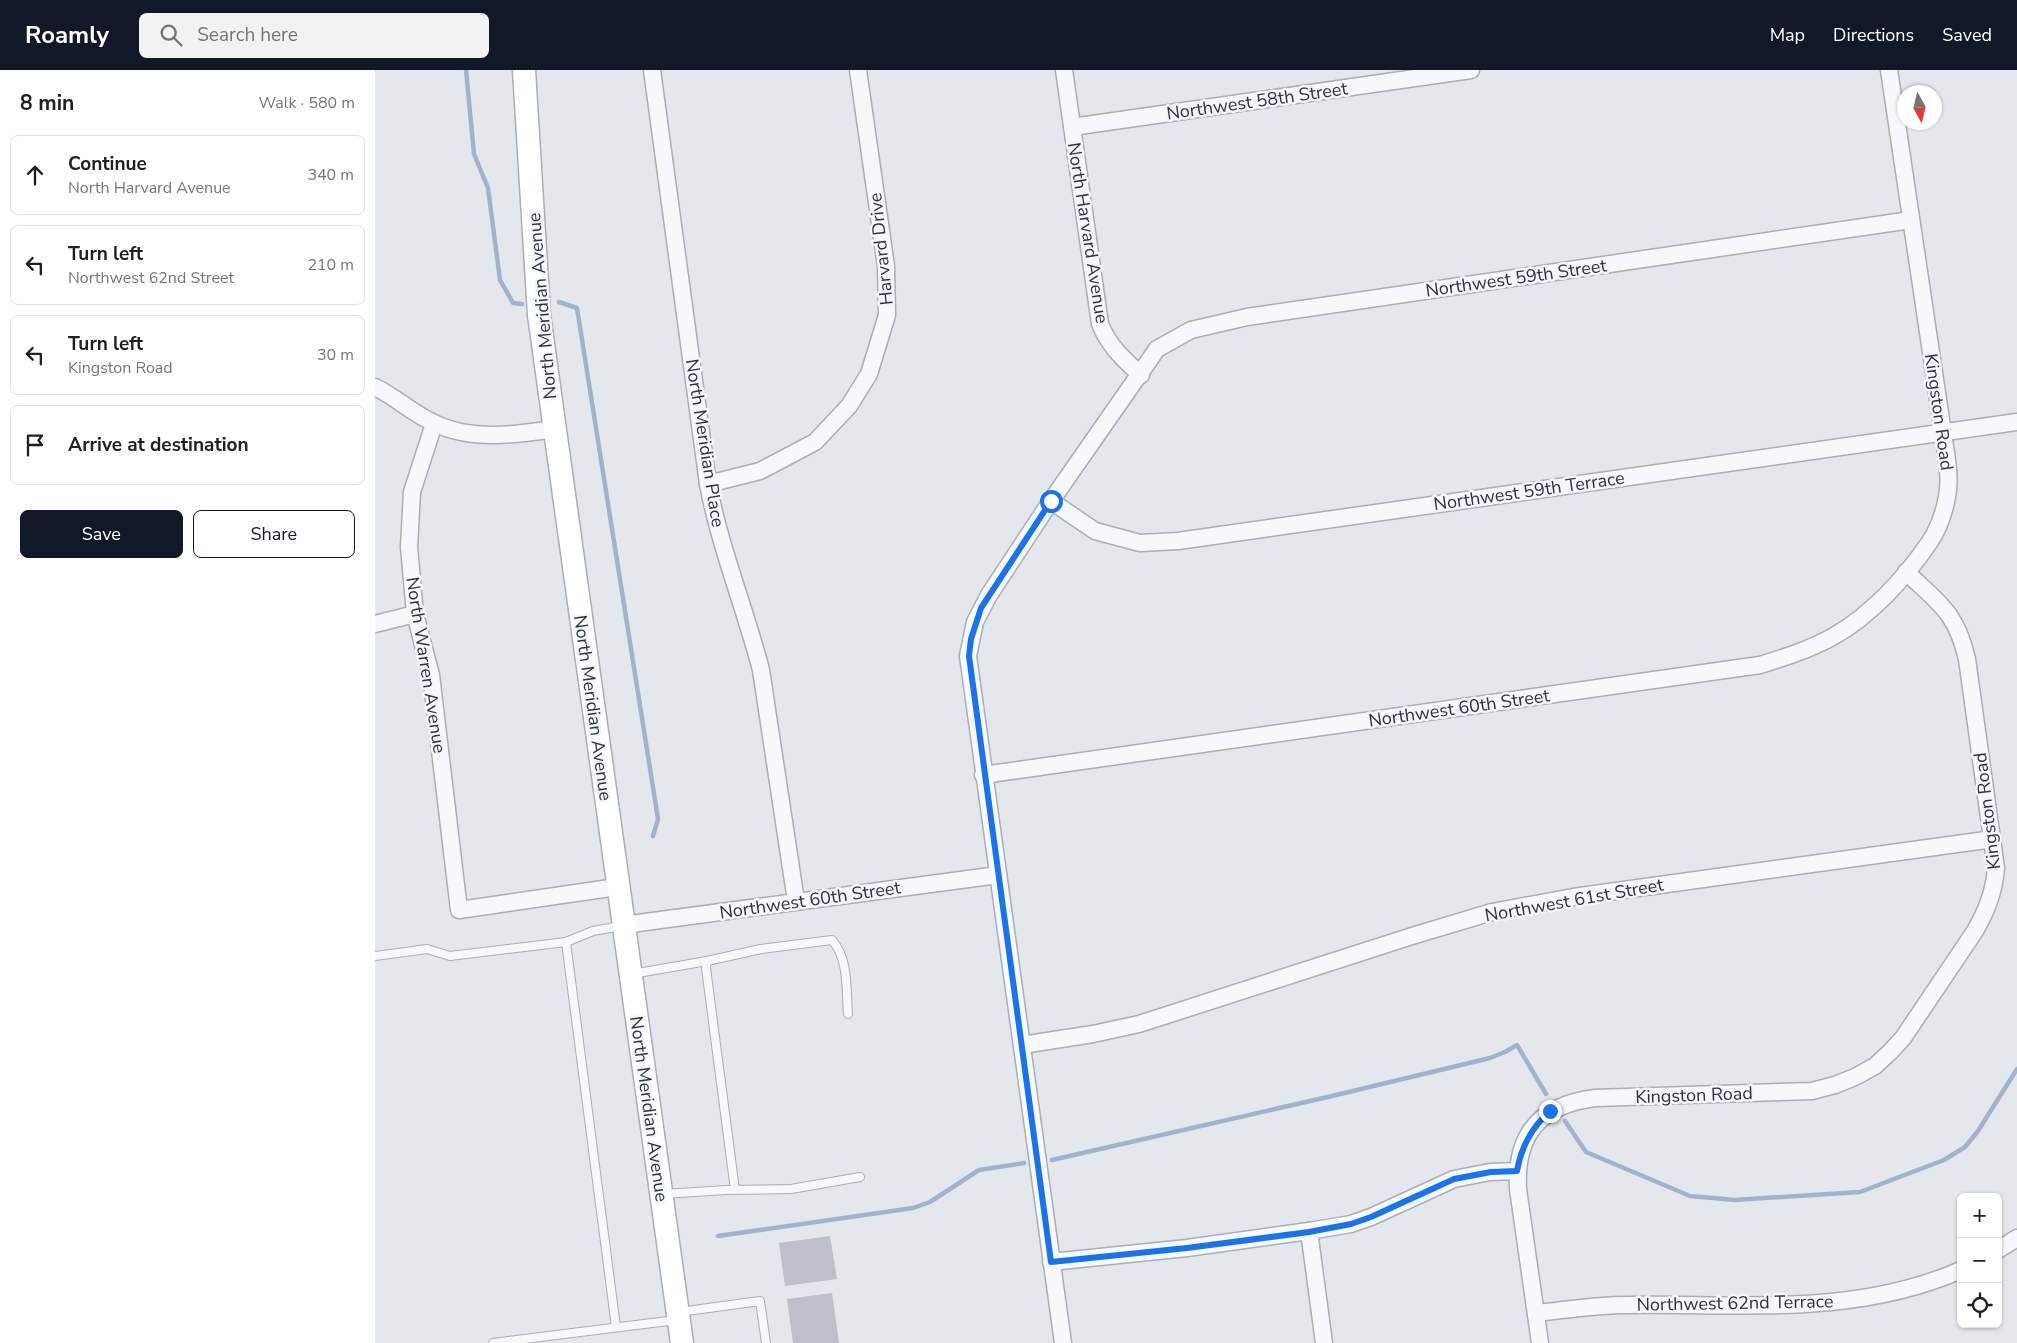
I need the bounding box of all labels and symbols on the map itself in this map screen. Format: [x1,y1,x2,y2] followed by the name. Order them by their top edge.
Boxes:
[1165,76,1350,126] street label: Northwest 58th Street
[1897,85,1942,130] north arrow
[1062,141,1114,325] street label: North Harvard Avenue
[863,192,899,306] street label: Harvard Drive
[522,212,562,400] street label: North Meridian Avenue
[1424,253,1609,303] street label: Northwest 59th Street
[1919,352,1959,472] street label: Kingston Road
[680,357,730,529] street label: North Meridian Place
[1432,466,1626,516] street label: Northwest 59th Terrace
[1040,490,1063,513] route start
[400,575,452,755] street label: North Warren Avenue
[568,614,618,802] street label: North Meridian Avenue
[1367,683,1552,733] street label: Northwest 60th Street
[1968,751,2006,871] street label: Kingston Road
[1483,872,1666,928] street label: Northwest 61st Street
[718,875,903,925] street label: Northwest 60th Street
[624,1015,674,1203] street label: North Meridian Avenue
[1635,1081,1753,1109] street label: Kingston Road
[1539,1100,1562,1123] route end
[1636,1289,1834,1317] street label: Northwest 62nd Terrace

